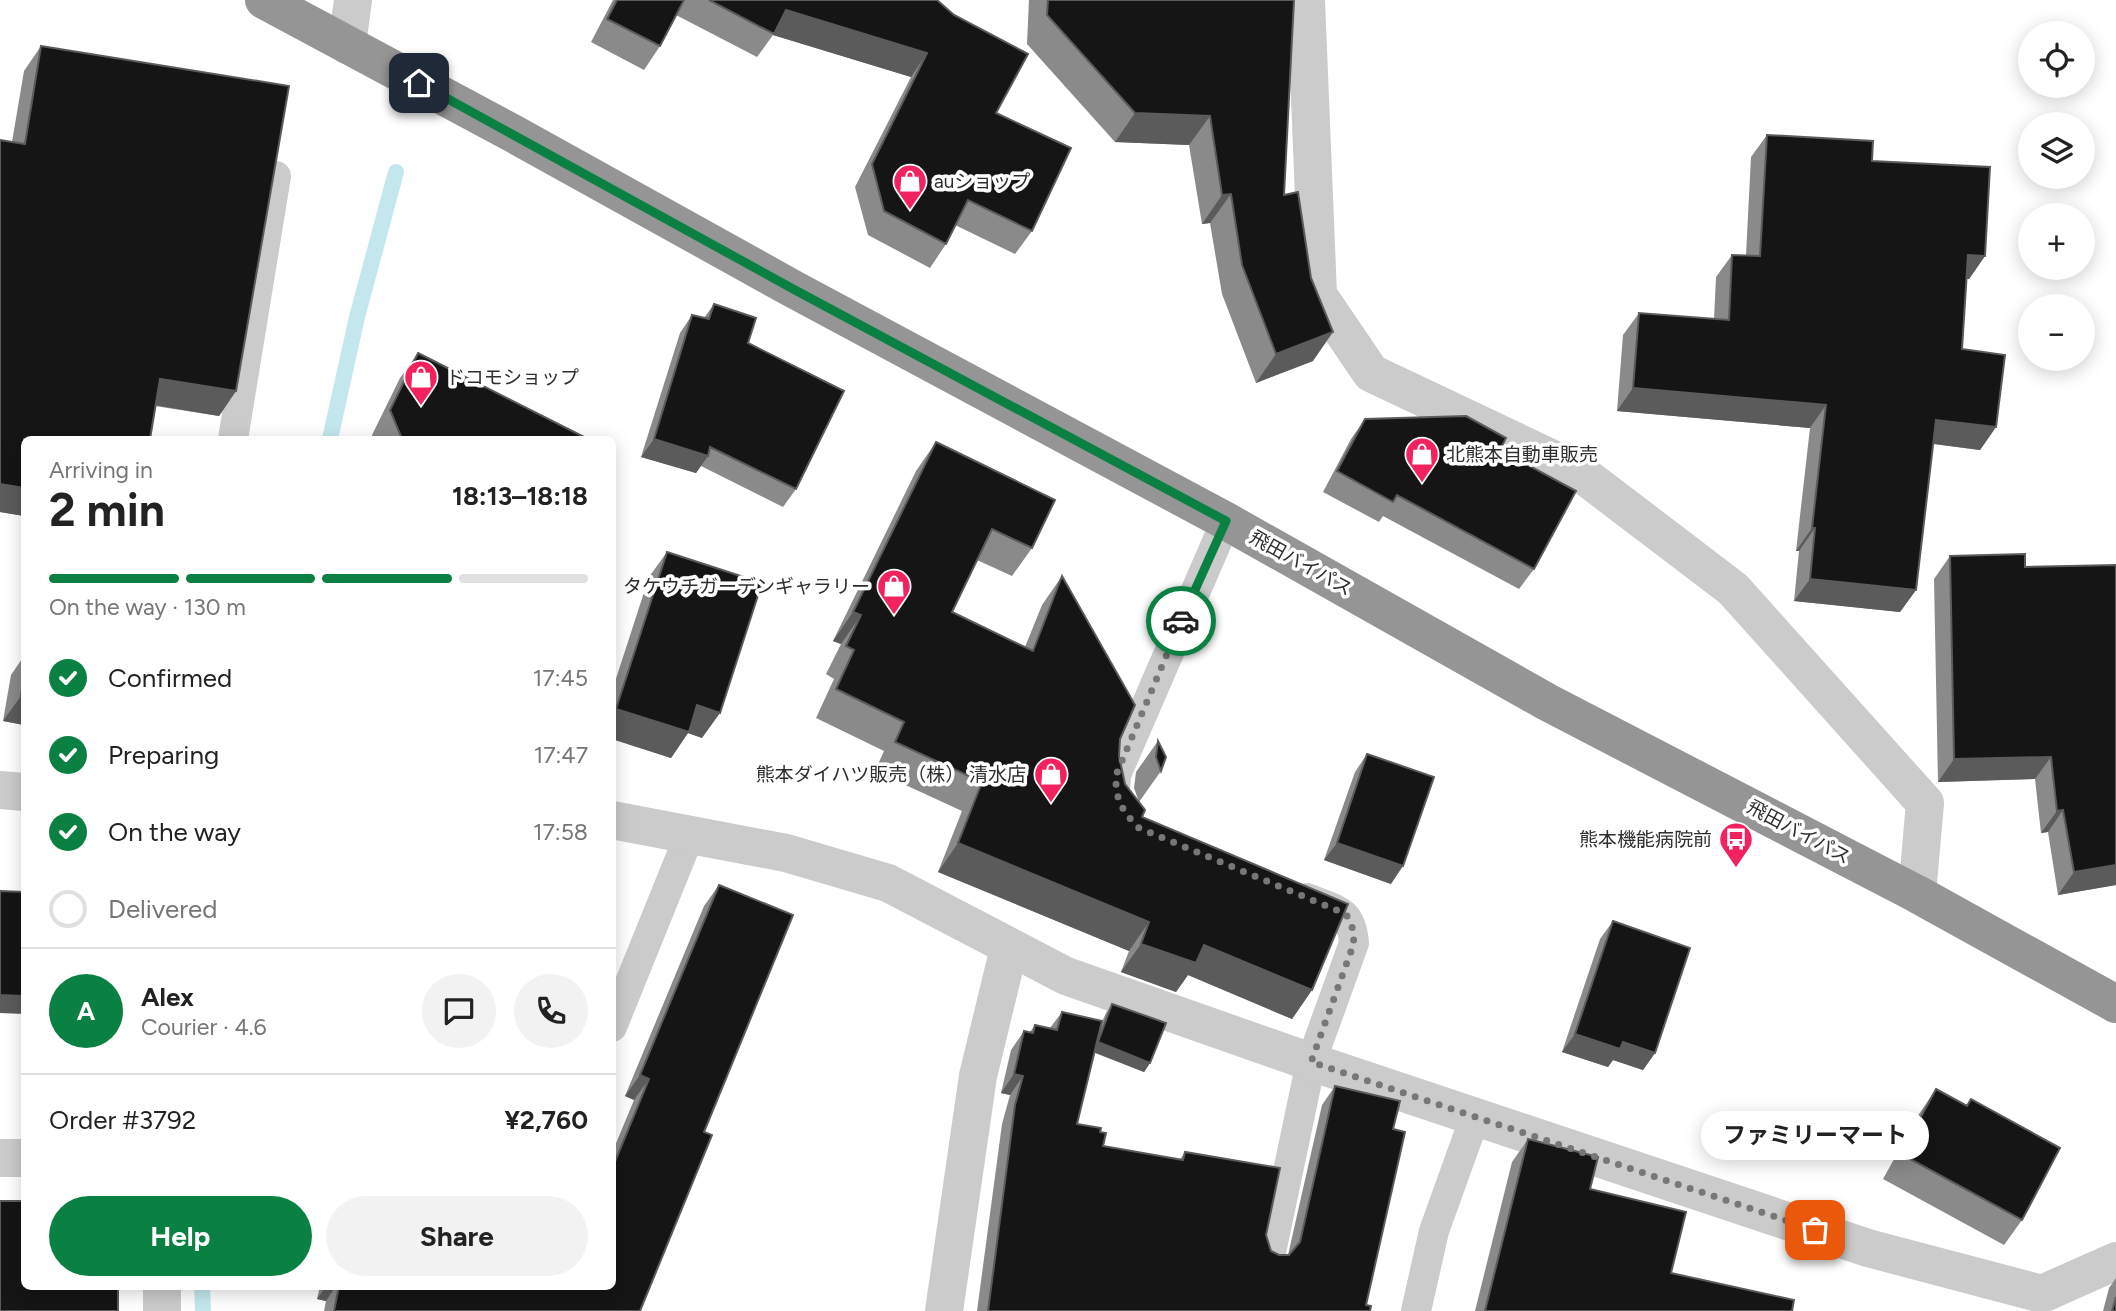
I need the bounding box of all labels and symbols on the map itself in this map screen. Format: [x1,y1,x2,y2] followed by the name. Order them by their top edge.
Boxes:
[389,53,449,113] pin
[891,162,929,211] shop icon: auショップ
[934,170,1030,193] place label: auショップ
[402,358,440,407] shop icon: ドコモショップ
[446,366,579,389] place label: ドコモショップ
[1403,435,1441,484] shop icon: 北熊本自動車販売
[1446,443,1598,466] place label: 北熊本自動車販売
[1246,525,1356,601] street label: 飛田バイパス
[875,567,913,616] shop icon: タケウチガーデンギャラリー
[623,575,870,598] place label: タケウチガーデンギャラリー
[1146,586,1216,656] courier
[1032,755,1070,804] shop icon: 熊本ダイハツ販売（株） 清水店
[756,763,1026,786] place label: 熊本ダイハツ販売（株） 清水店
[1743,795,1855,869] street label: 飛田バイパス
[1717,820,1755,869] bus stop icon: 熊本機能病院前
[1579,828,1712,851] place label: 熊本機能病院前
[1701,1111,1929,1160] callout: ファミリーマート
[1785,1200,1845,1260] pin

